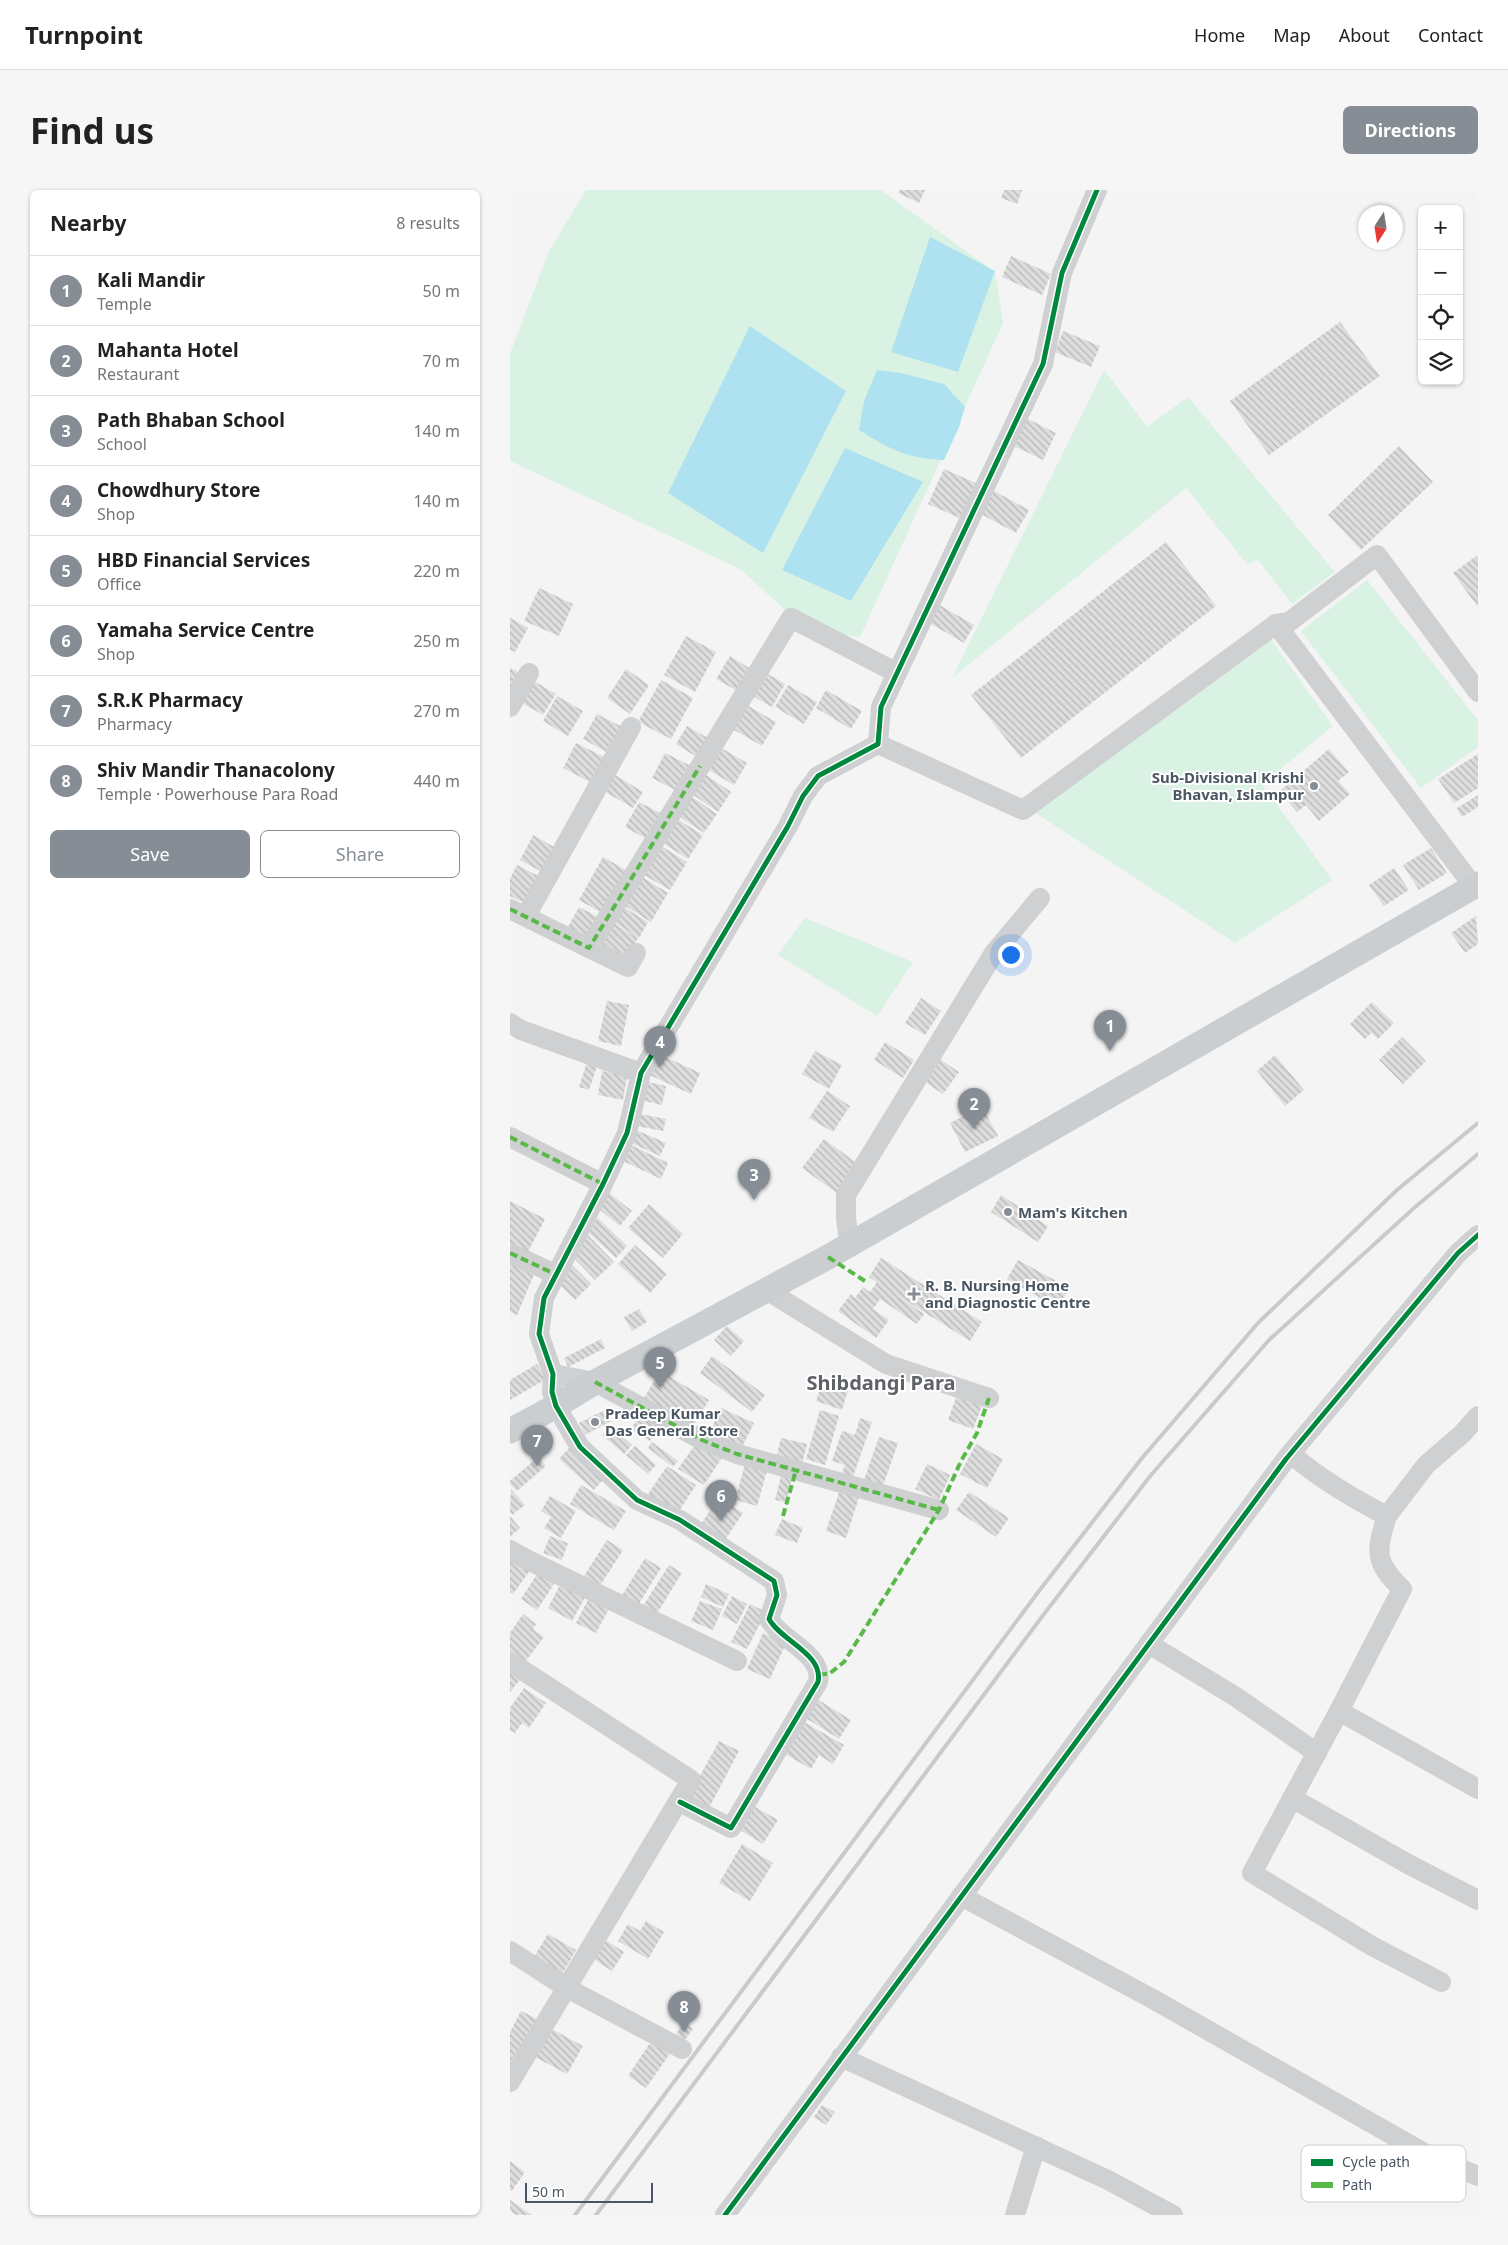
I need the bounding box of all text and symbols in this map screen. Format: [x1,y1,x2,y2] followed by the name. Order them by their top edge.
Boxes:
[25,18,143,51] text: Turnpoint
[1194,23,1245,47] text: Home
[1273,23,1311,47] text: Map
[1339,23,1390,47] text: About
[1418,23,1483,47] text: Contact
[1343,106,1478,154] button: Directions
[30,107,154,154] text: Find us
[1358,205,1403,250] north arrow
[1418,205,1463,385] map controls
[1418,205,1463,250] button: +
[50,209,126,237] text: Nearby
[396,212,460,234] text: 8 results
[1418,250,1463,295] button: −
[97,267,205,293] text: Kali Mandir
[61,280,71,302] text: 1
[423,280,460,302] text: 50 m
[97,293,152,315] text: Temple
[1418,295,1463,340] button: locate
[97,337,239,363] text: Mahanta Hotel
[1418,340,1463,385] button: layers
[61,350,71,372] text: 2
[423,350,460,372] text: 70 m
[97,363,179,385] text: Restaurant
[97,407,285,433] text: Path Bhaban School
[61,420,71,442] text: 3
[413,420,460,442] text: 140 m
[97,433,147,455] text: School
[97,477,260,503] text: Chowdhury Store
[61,490,71,512] text: 4
[413,490,460,512] text: 140 m
[97,503,135,525] text: Shop
[97,547,310,573] text: HBD Financial Services
[61,560,71,582] text: 5
[413,560,460,582] text: 220 m
[97,573,141,595] text: Office
[97,617,314,643] text: Yamaha Service Centre
[61,630,71,652] text: 6
[413,630,460,652] text: 250 m
[97,643,135,665] text: Shop
[97,687,243,713] text: S.R.K Pharmacy
[61,700,71,722] text: 7
[413,700,460,722] text: 270 m
[97,713,172,735] text: Pharmacy
[97,757,335,783] text: Shiv Mandir Thanacolony
[1152,767,1304,804] place label: Sub-Divisional Krishi Bhavan, Islampur
[61,770,71,792] text: 8
[413,770,460,792] text: 440 m
[1308,780,1320,792] marker: Sub-Divisional Krishi Bhavan, Islampur
[97,783,338,805] text: Temple · Powerhouse Para Road
[50,830,250,878] button: Save
[260,830,460,878] button: Share
[998,942,1024,968] your location
[1094,1010,1126,1051] pin: 1
[644,1026,676,1067] pin: 4
[958,1088,990,1129] pin: 2
[738,1159,770,1200] pin: 3
[1018,1202,1128,1222] place label: Mam's Kitchen
[1002,1206,1014,1218] marker: Mam's Kitchen
[925,1275,1091,1312] place label: R. B. Nursing Home and Diagnostic Centre
[907,1287,921,1301] marker: R. B. Nursing Home and Diagnostic Centre
[644,1347,676,1388] pin: 5
[807,1369,956,1396] district label: Shibdangi Para
[605,1403,738,1440] place label: Pradeep Kumar Das General Store
[589,1416,601,1428] marker: Pradeep Kumar Das General Store
[521,1425,553,1466] pin: 7
[705,1480,737,1521] pin: 6
[668,1991,700,2032] pin: 8
[1301,2145,1466,2202] legend
[1342,2152,1410,2171] text: Cycle path
[1342,2175,1372,2194] text: Path
[525,2180,652,2203] scale bar
[532,2182,565,2201] text: 50 m

